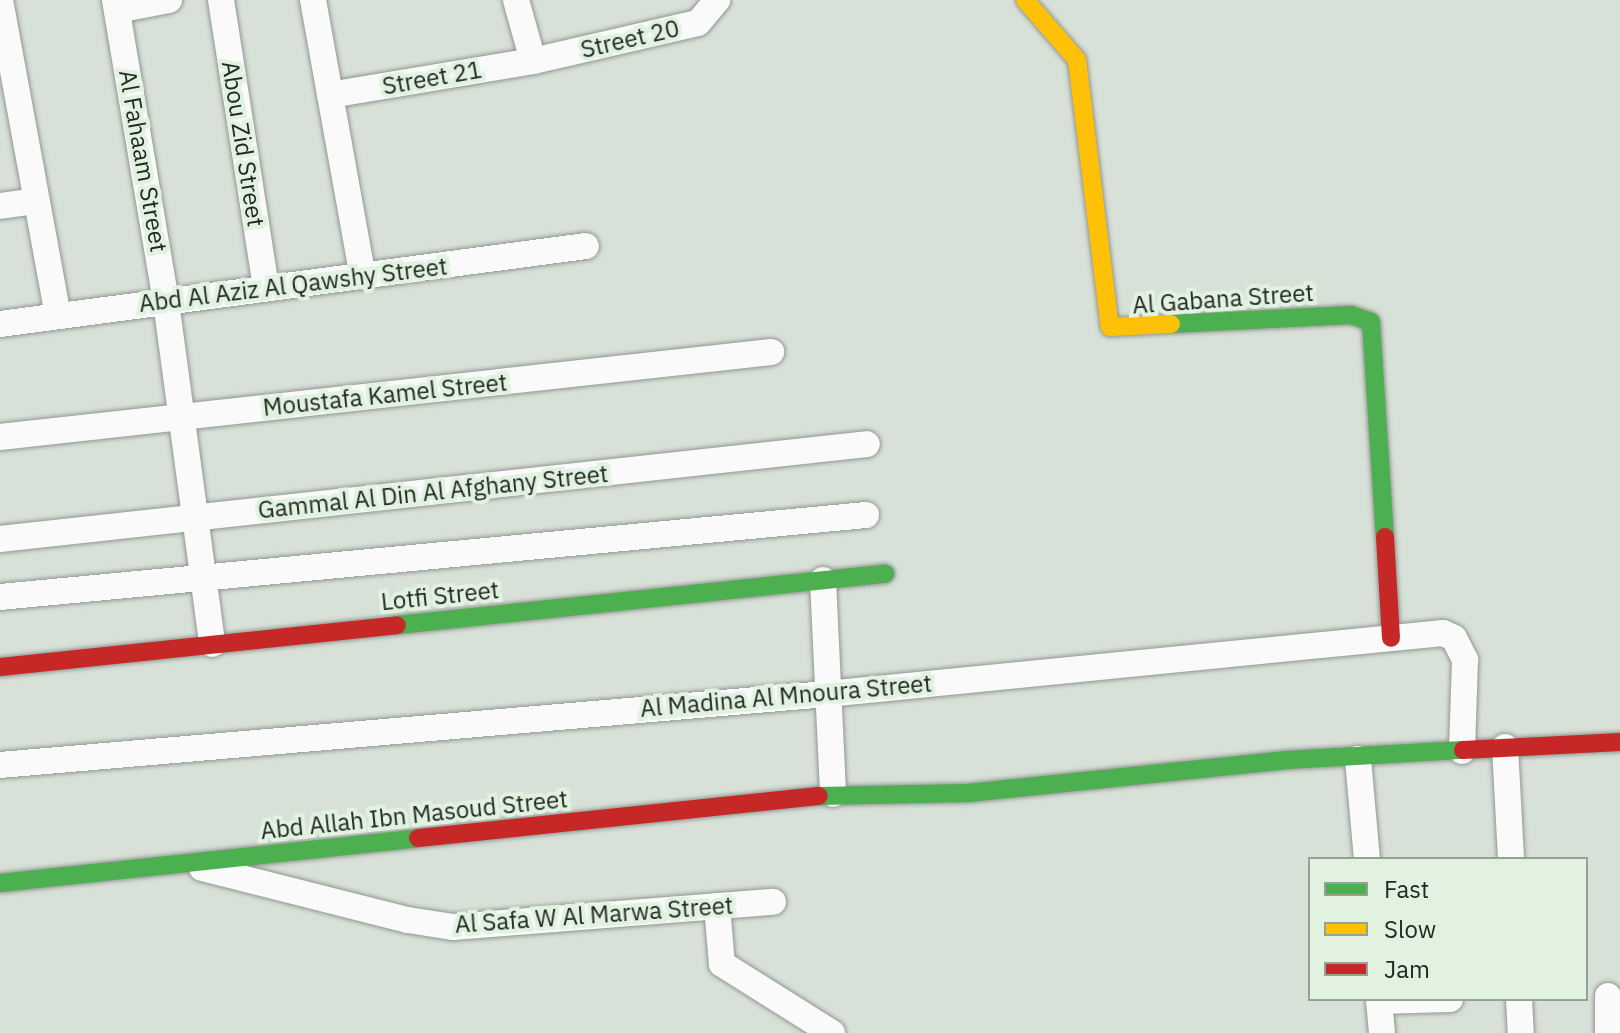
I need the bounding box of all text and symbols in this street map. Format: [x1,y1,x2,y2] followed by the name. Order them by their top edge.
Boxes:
[578,14,682,64] street label: Street 20
[380,55,484,101] street label: Street 21
[216,59,270,229] street label: Abou Zid Street
[113,68,173,254] street label: Al Fahaam Street
[137,252,449,318] street label: Abd Al Aziz Al Qawshy Street
[1131,278,1315,320] street label: Al Gabana Street
[261,368,509,422] street label: Moustafa Kamel Street
[256,459,610,525] street label: Gammal Al Din Al Afghany Street
[380,575,500,617] street label: Lotfi Street
[639,669,933,723] street label: Al Madina Al Mnoura Street
[259,785,569,845] street label: Abd Allah Ibn Masoud Street
[1308,857,1588,1001] legend
[1384,873,1429,905] text: Fast
[454,891,734,939] street label: Al Safa W Al Marwa Street
[1384,913,1436,945] text: Slow
[1384,953,1430,985] text: Jam

